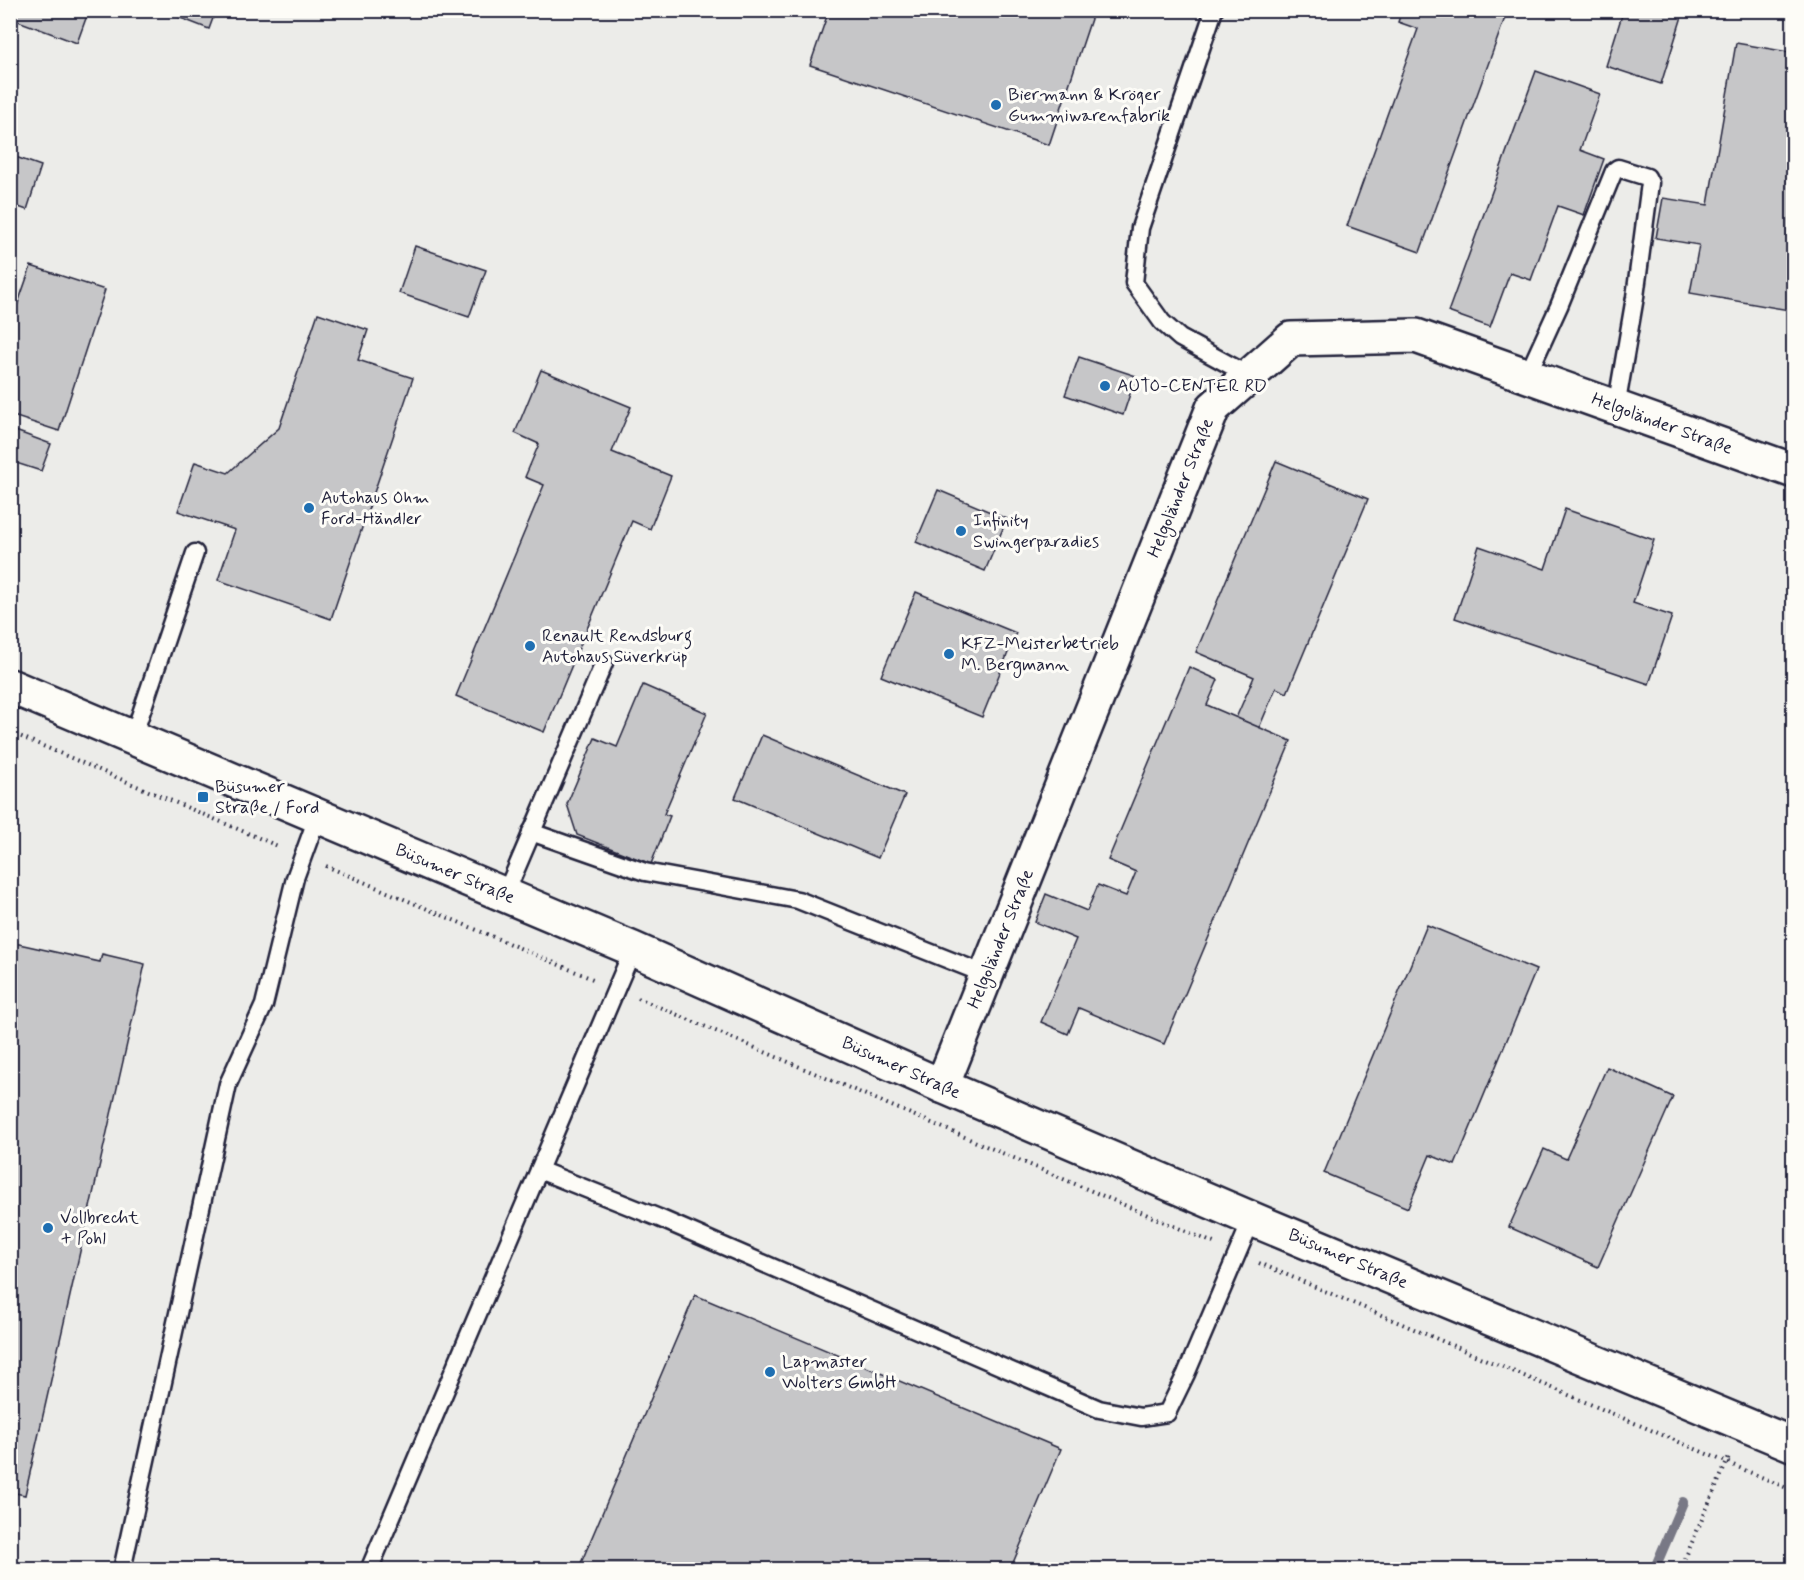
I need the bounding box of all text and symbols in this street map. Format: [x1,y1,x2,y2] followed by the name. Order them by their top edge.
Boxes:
[1008,83,1170,128] place label: Biermann & Kröger Gummiwarenfabrik
[989,98,1003,112] marker: Biermann & Kröger Gummiwarenfabrik
[1117,374,1267,398] place label: AUTO-CENTER RD
[1098,379,1112,393] marker: AUTO-CENTER RD
[1588,387,1736,462] street label: Helgoländer Straße
[1142,415,1221,562] street label: Helgoländer Straße
[321,486,430,531] place label: Autohaus Ohm Ford-Händler
[302,501,316,515] marker: Autohaus Ohm Ford-Händler
[973,509,1099,554] place label: Infinity Swingerparadies
[954,524,968,538] marker: Infinity Swingerparadies
[542,624,692,669] place label: Renault Rendsburg Autohaus Süverkrüp
[961,632,1119,678] place label: KFZ-Meisterbetrieb M. Bergmann
[523,639,537,653] marker: Renault Rendsburg Autohaus Süverkrüp
[942,647,956,661] marker: KFZ-Meisterbetrieb M. Bergmann
[215,775,319,820] place label: Büsumer Straße / Ford
[196,790,210,804] marker: Büsumer Straße / Ford
[392,838,519,910] street label: Büsumer Straße
[962,866,1041,1013] street label: Helgoländer Straße
[838,1031,964,1105] street label: Büsumer Straße
[60,1206,139,1251] place label: Vollbrecht + Pohl
[41,1221,55,1235] marker: Vollbrecht + Pohl
[1285,1223,1412,1295] street label: Büsumer Straße
[782,1350,897,1395] place label: Lapmaster Wolters GmbH
[763,1365,777,1379] marker: Lapmaster Wolters GmbH

